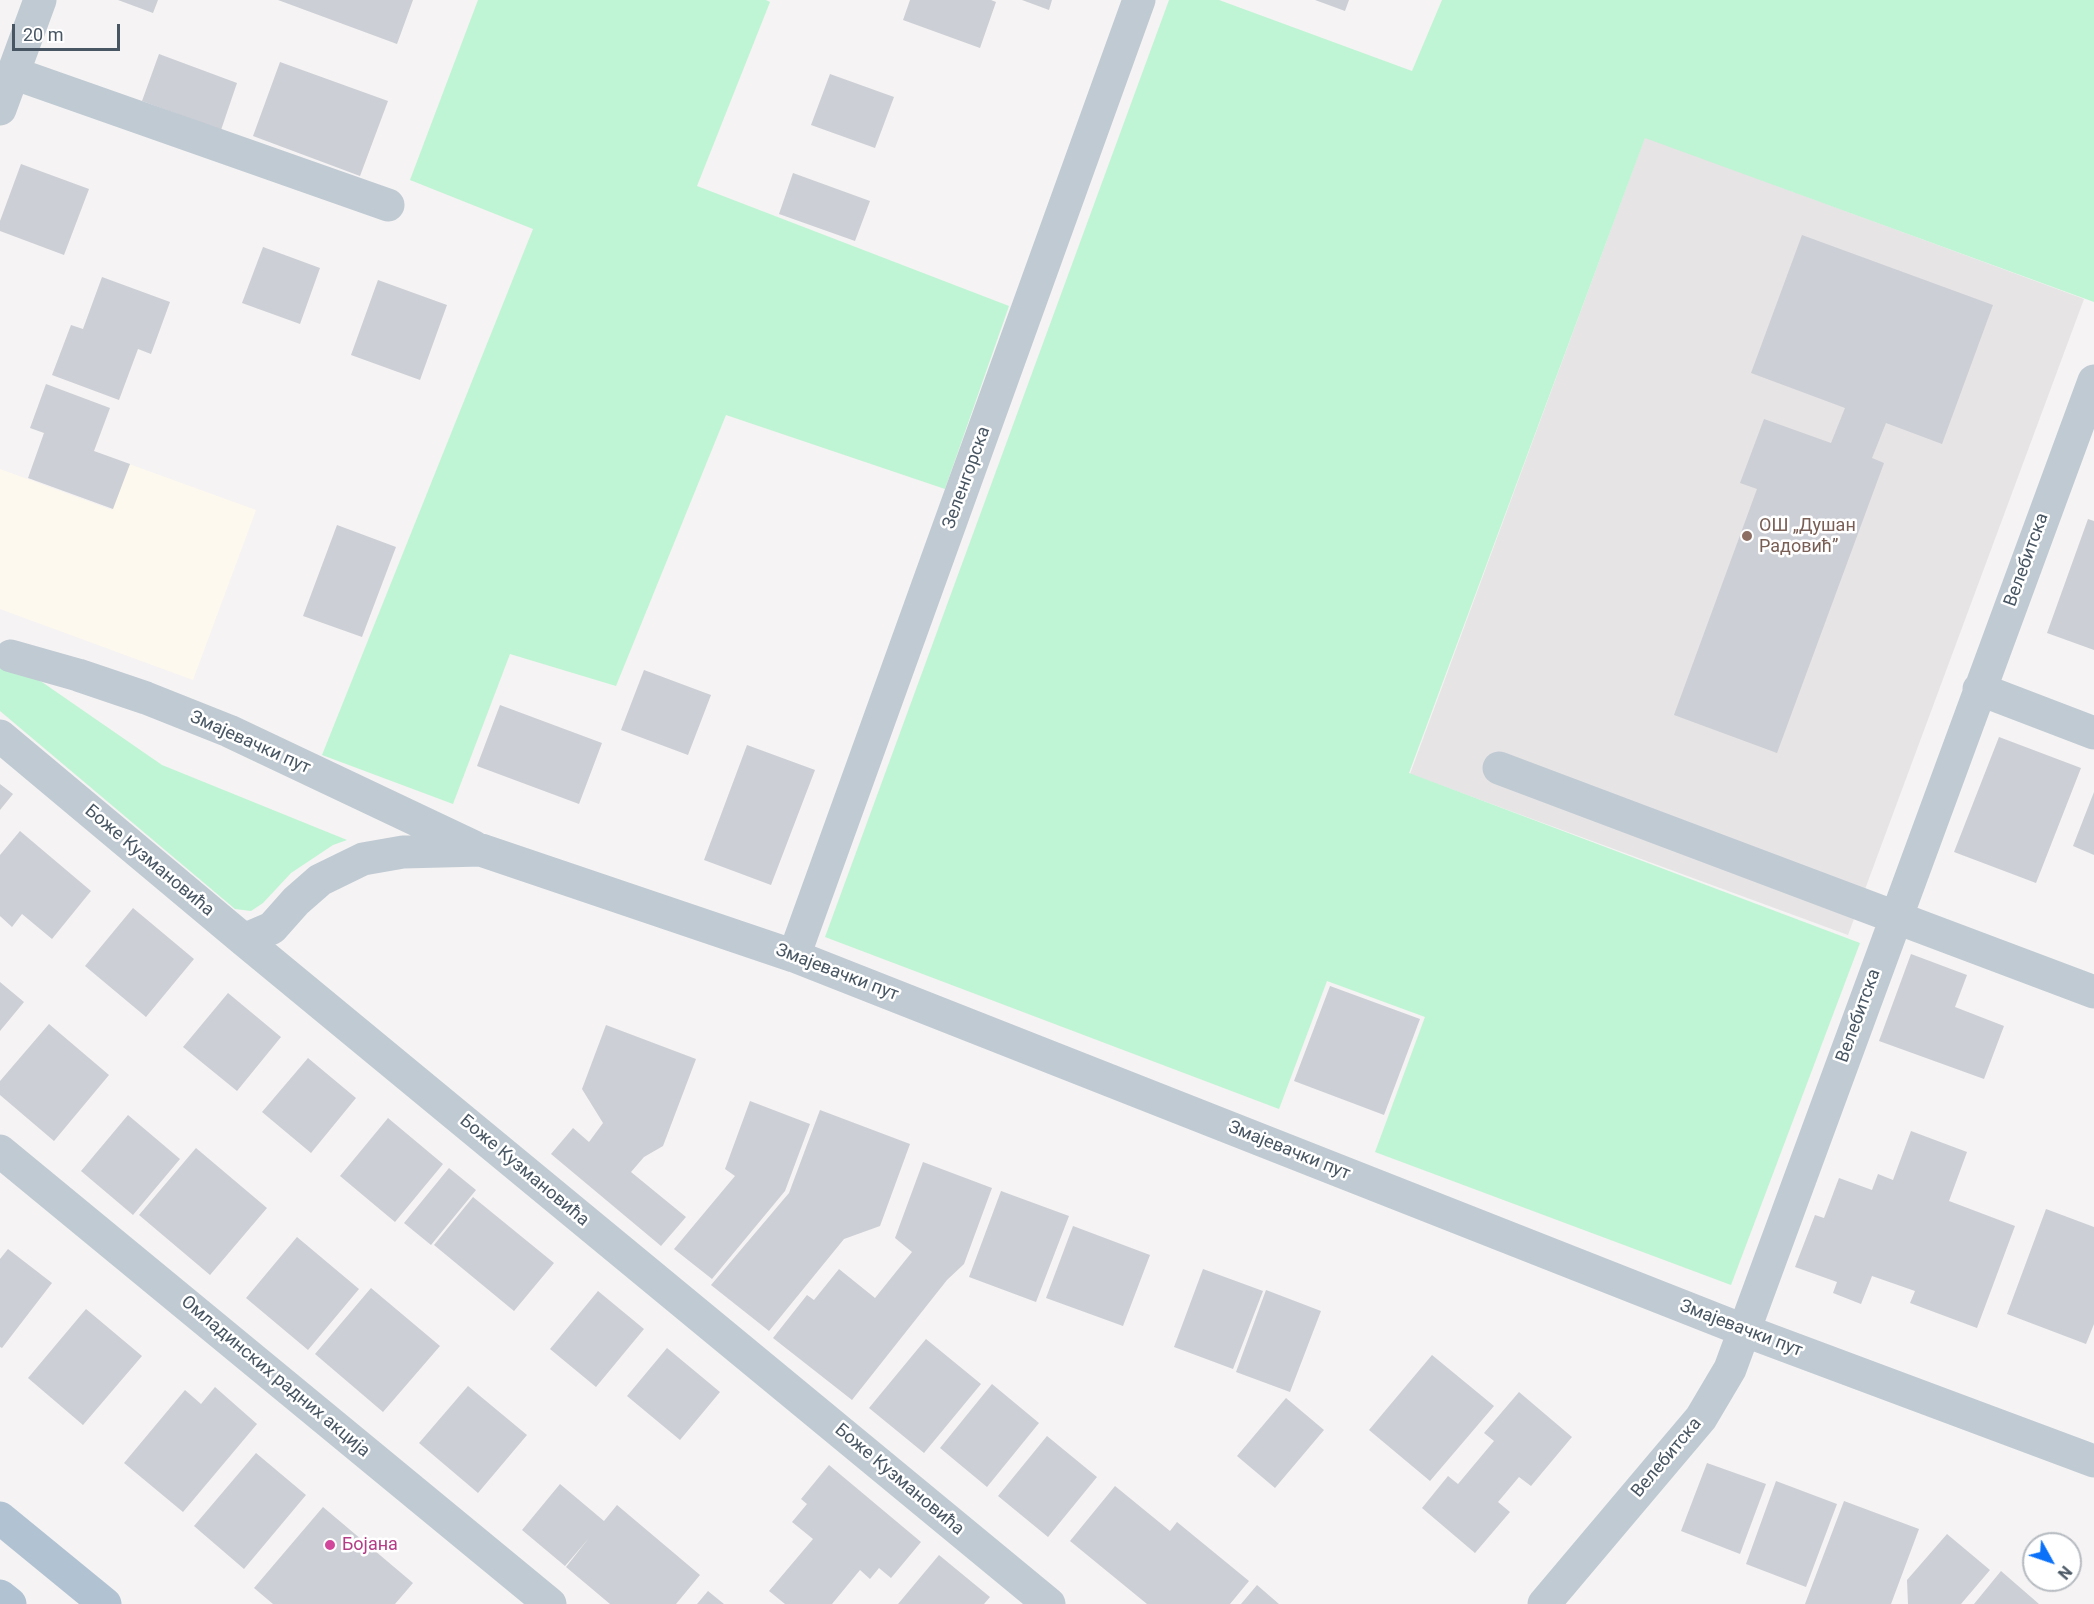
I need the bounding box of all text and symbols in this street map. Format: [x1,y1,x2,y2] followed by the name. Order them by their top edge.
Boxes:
[15,12,123,50] scale bar
[23,24,63,45] text: 20 m
[939,424,995,532] street label: Зеленгорска
[2000,510,2054,610] street label: Велебитска
[1759,515,1856,558] place label: ОШ „Душан Радовић”
[1740,529,1754,543] marker: ОШ „Душан Радовић”
[186,707,314,779] street label: Змајевачки пут
[80,801,218,921] street label: Боже Кузмановића
[773,940,901,1006] street label: Змајевачки пут
[1832,966,1886,1066] street label: Велебитска
[455,1111,593,1231] street label: Боже Кузмановића
[1225,1117,1353,1185] street label: Змајевачки пут
[176,1292,374,1462] street label: Омладинских радних акција
[1677,1296,1805,1362] street label: Змајевачки пут
[1627,1414,1707,1502] street label: Велебитска
[830,1420,968,1540] street label: Боже Кузмановића
[2022,1532,2082,1592] north arrow
[342,1534,398,1556] place label: Бојана
[323,1538,337,1552] marker: Бојана
[2054,1562,2076,1583] text: N

